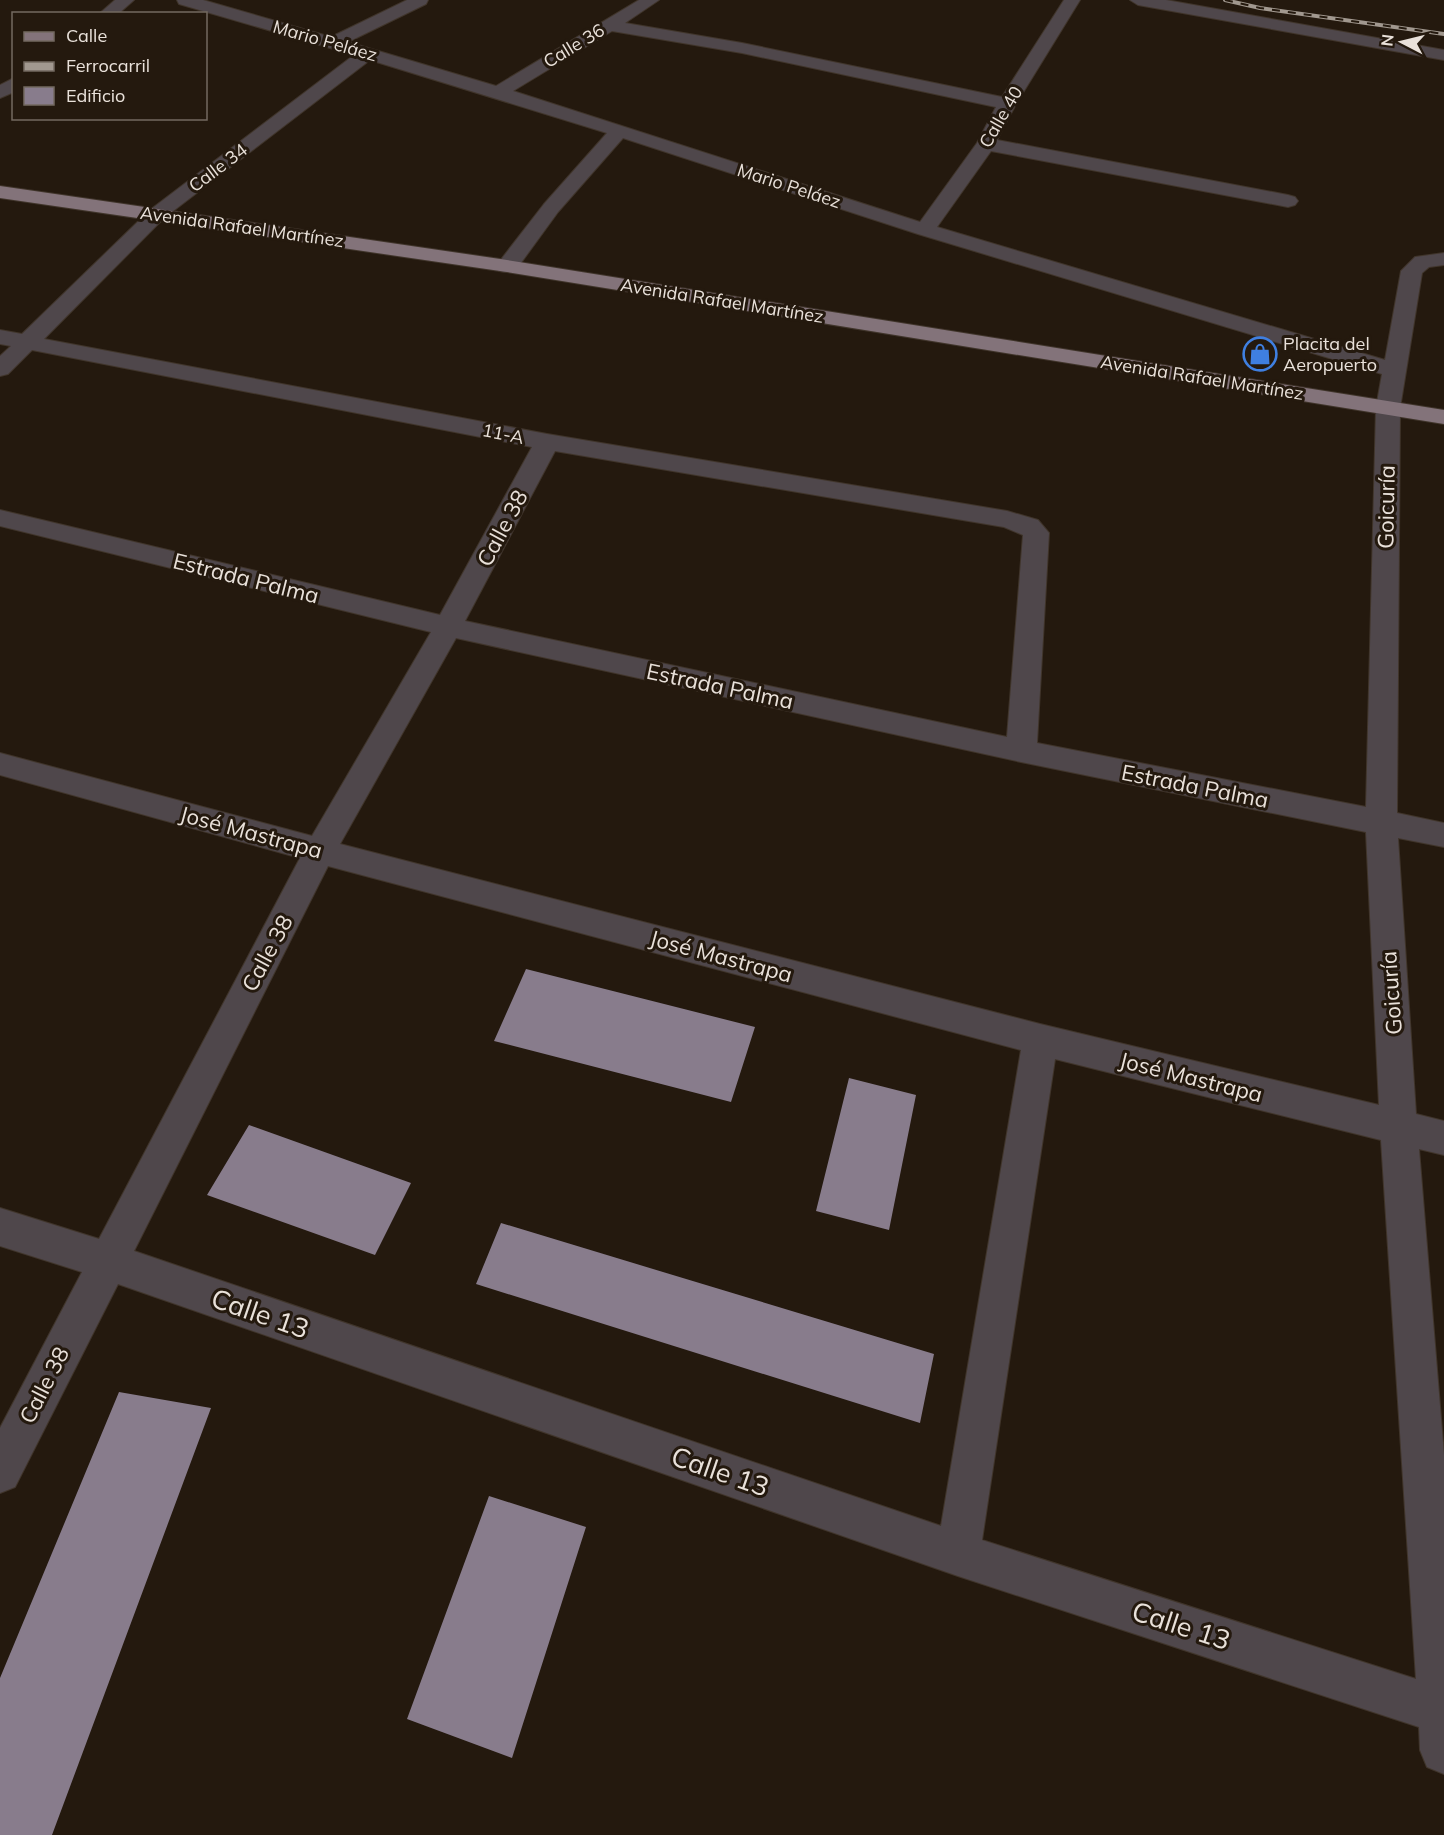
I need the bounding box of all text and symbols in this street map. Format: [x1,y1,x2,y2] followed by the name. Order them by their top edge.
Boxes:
[12,12,207,120] legend
[1372,12,1432,72] north arrow
[270,15,380,66] street label: Mario Peláez
[539,18,609,73] street label: Calle 36
[66,24,107,47] text: Calle
[1376,33,1398,47] text: N
[66,54,150,77] text: Ferrocarril
[974,82,1027,152] street label: Calle 40
[66,84,125,107] text: Edificio
[184,138,252,197] street label: Calle 34
[735,158,844,213] street label: Mario Peláez
[139,201,345,252] street label: Avenida Rafael Martínez
[619,273,825,328] street label: Avenida Rafael Martínez
[1283,332,1377,376] place label: Placita del Aeropuerto
[1242,336,1278,372] shop icon: Placita del Aeropuerto
[1099,350,1305,405] street label: Avenida Rafael Martínez
[480,418,526,449] street label: 11-A
[1371,465,1401,549] street label: Goicuría
[470,485,534,571] street label: Calle 38
[170,546,322,610] street label: Estrada Palma
[644,657,796,715] street label: Estrada Palma
[1119,758,1271,814] street label: Estrada Palma
[177,800,325,864] street label: José Mastrapa
[235,910,299,996] street label: Calle 38
[647,924,795,988] street label: José Mastrapa
[1374,950,1408,1036] street label: Goicuría
[1117,1046,1265,1108] street label: José Mastrapa
[207,1281,314,1346] street label: Calle 13
[13,1342,75,1428] street label: Calle 38
[667,1439,774,1504] street label: Calle 13
[1128,1593,1235,1657] street label: Calle 13

